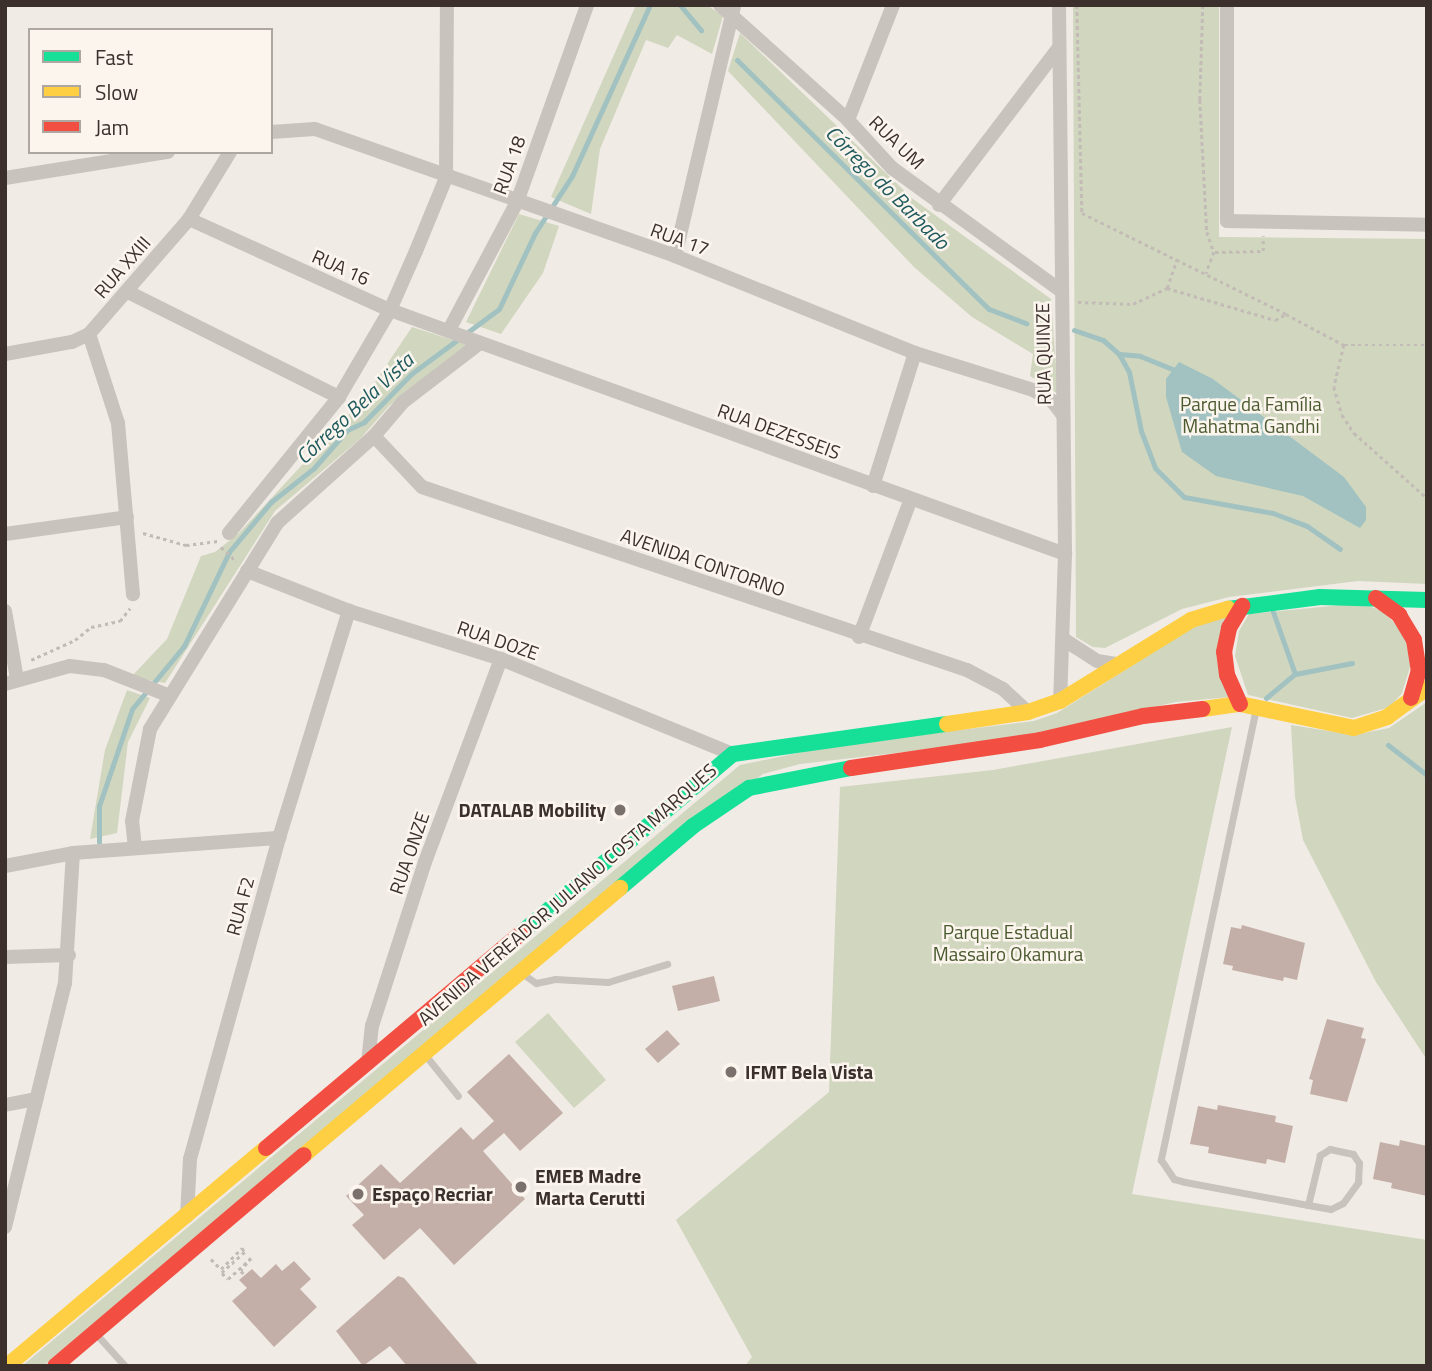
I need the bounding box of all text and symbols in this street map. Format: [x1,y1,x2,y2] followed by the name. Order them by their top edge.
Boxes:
[28,28,273,154] legend
[95,41,133,73] text: Fast
[95,76,138,108] text: Slow
[865,110,929,174] street label: RUA UM
[95,111,129,143] text: Jam
[821,120,955,254] water label: Córrego do Barbado
[488,133,530,197] street label: RUA 18
[648,218,712,260] street label: RUA 17
[89,231,155,303] street label: RUA XXIII
[309,244,373,290] street label: RUA 16
[1031,303,1055,405] street label: RUA QUINZE
[290,347,418,469] water label: Córrego Bela Vista
[1180,393,1322,437] park label: Parque da Família Mahatma Gandhi
[715,398,843,464] street label: RUA DEZESSEIS
[618,523,788,601] street label: AVENIDA CONTORNO
[454,615,542,665] street label: RUA DOZE
[413,758,721,1030] street label: AVENIDA VEREADOR JULIANO COSTA MARQUES
[458,799,606,821] place label: DATALAB Mobility
[612,802,628,818] marker: DATALAB Mobility
[384,809,434,897] street label: RUA ONZE
[221,874,259,938] street label: RUA F2
[933,921,1083,965] park label: Parque Estadual Massairo Okamura
[745,1061,873,1083] place label: IFMT Bela Vista
[723,1064,739,1080] marker: IFMT Bela Vista
[535,1165,645,1209] place label: EMEB Madre Marta Cerutti
[513,1179,529,1195] marker: EMEB Madre Marta Cerutti
[372,1183,493,1205] place label: Espaço Recriar
[350,1186,366,1202] marker: Espaço Recriar

